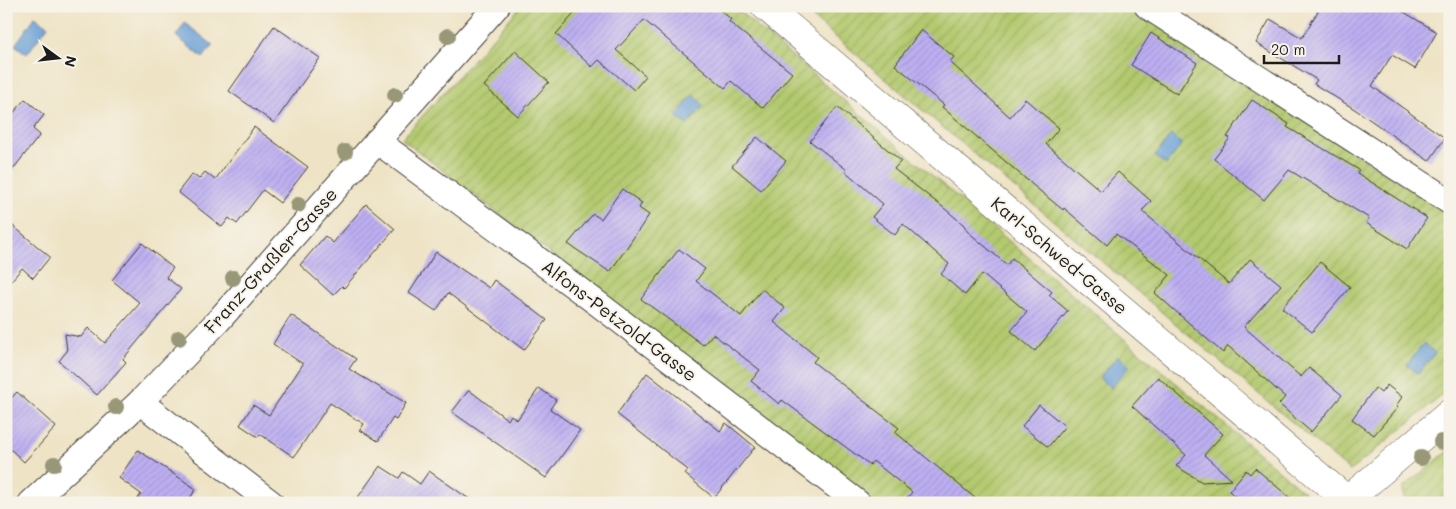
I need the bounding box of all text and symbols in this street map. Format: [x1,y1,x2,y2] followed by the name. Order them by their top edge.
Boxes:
[32,32,82,82] north arrow
[1264,32,1338,64] scale bar
[1271,39,1305,59] text: 20 m
[60,54,82,69] text: N
[198,182,342,338] street label: Franz-Graßler-Gasse
[986,191,1133,320] street label: Karl-Schwed-Gasse
[537,254,702,386] street label: Alfons-Petzold-Gasse

